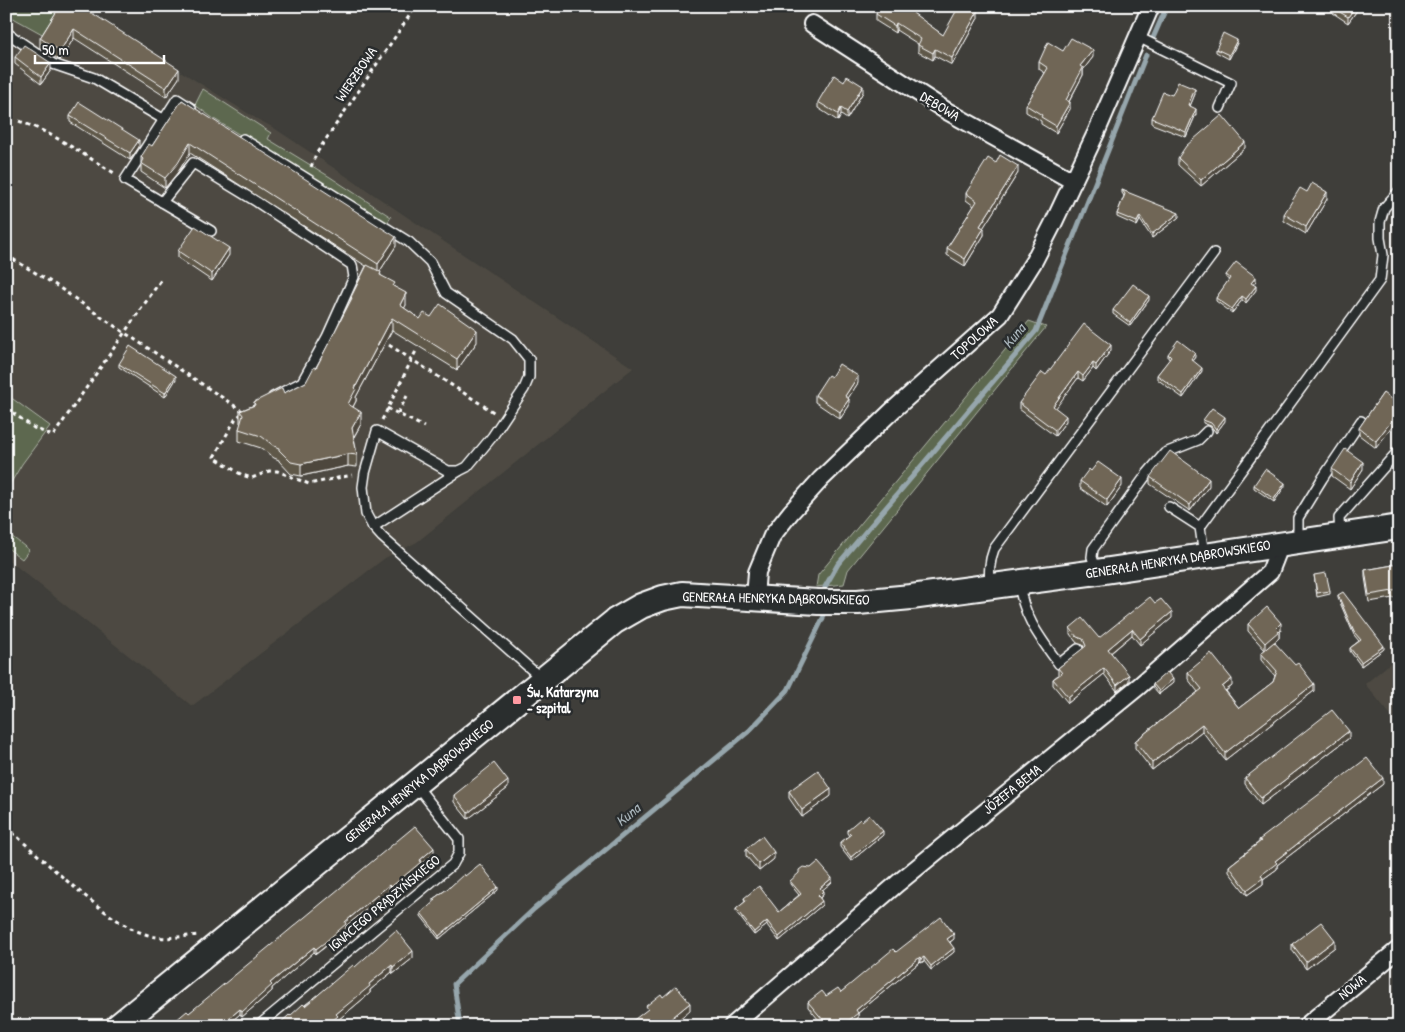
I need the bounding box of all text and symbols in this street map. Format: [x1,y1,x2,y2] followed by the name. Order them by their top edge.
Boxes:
[35,32,164,64] scale bar
[42,39,69,60] text: 50 m
[330,43,381,105] street label: WIERZBOWA
[917,86,964,125] street label: DĘBOWA
[946,311,1001,364] street label: TOPOLOWA
[997,317,1031,353] water label: Kuna
[1084,534,1272,583] street label: GENERAŁA HENRYKA DĄBROWSKIEGO
[682,586,870,609] street label: GENERAŁA HENRYKA DĄBROWSKIEGO
[527,682,599,719] place label: Św. Katarzyna - szpital
[511,694,523,706] marker: Św. Katarzyna - szpital
[340,714,498,847] street label: GENERAŁA HENRYKA DĄBROWSKIEGO
[979,759,1045,818] street label: JÓZEFA BEMA
[611,797,646,831] water label: Kuna
[324,850,444,955] street label: IGNACEGO PRĄDZYŃSKIEGO
[1334,969,1370,1004] street label: NOWA

